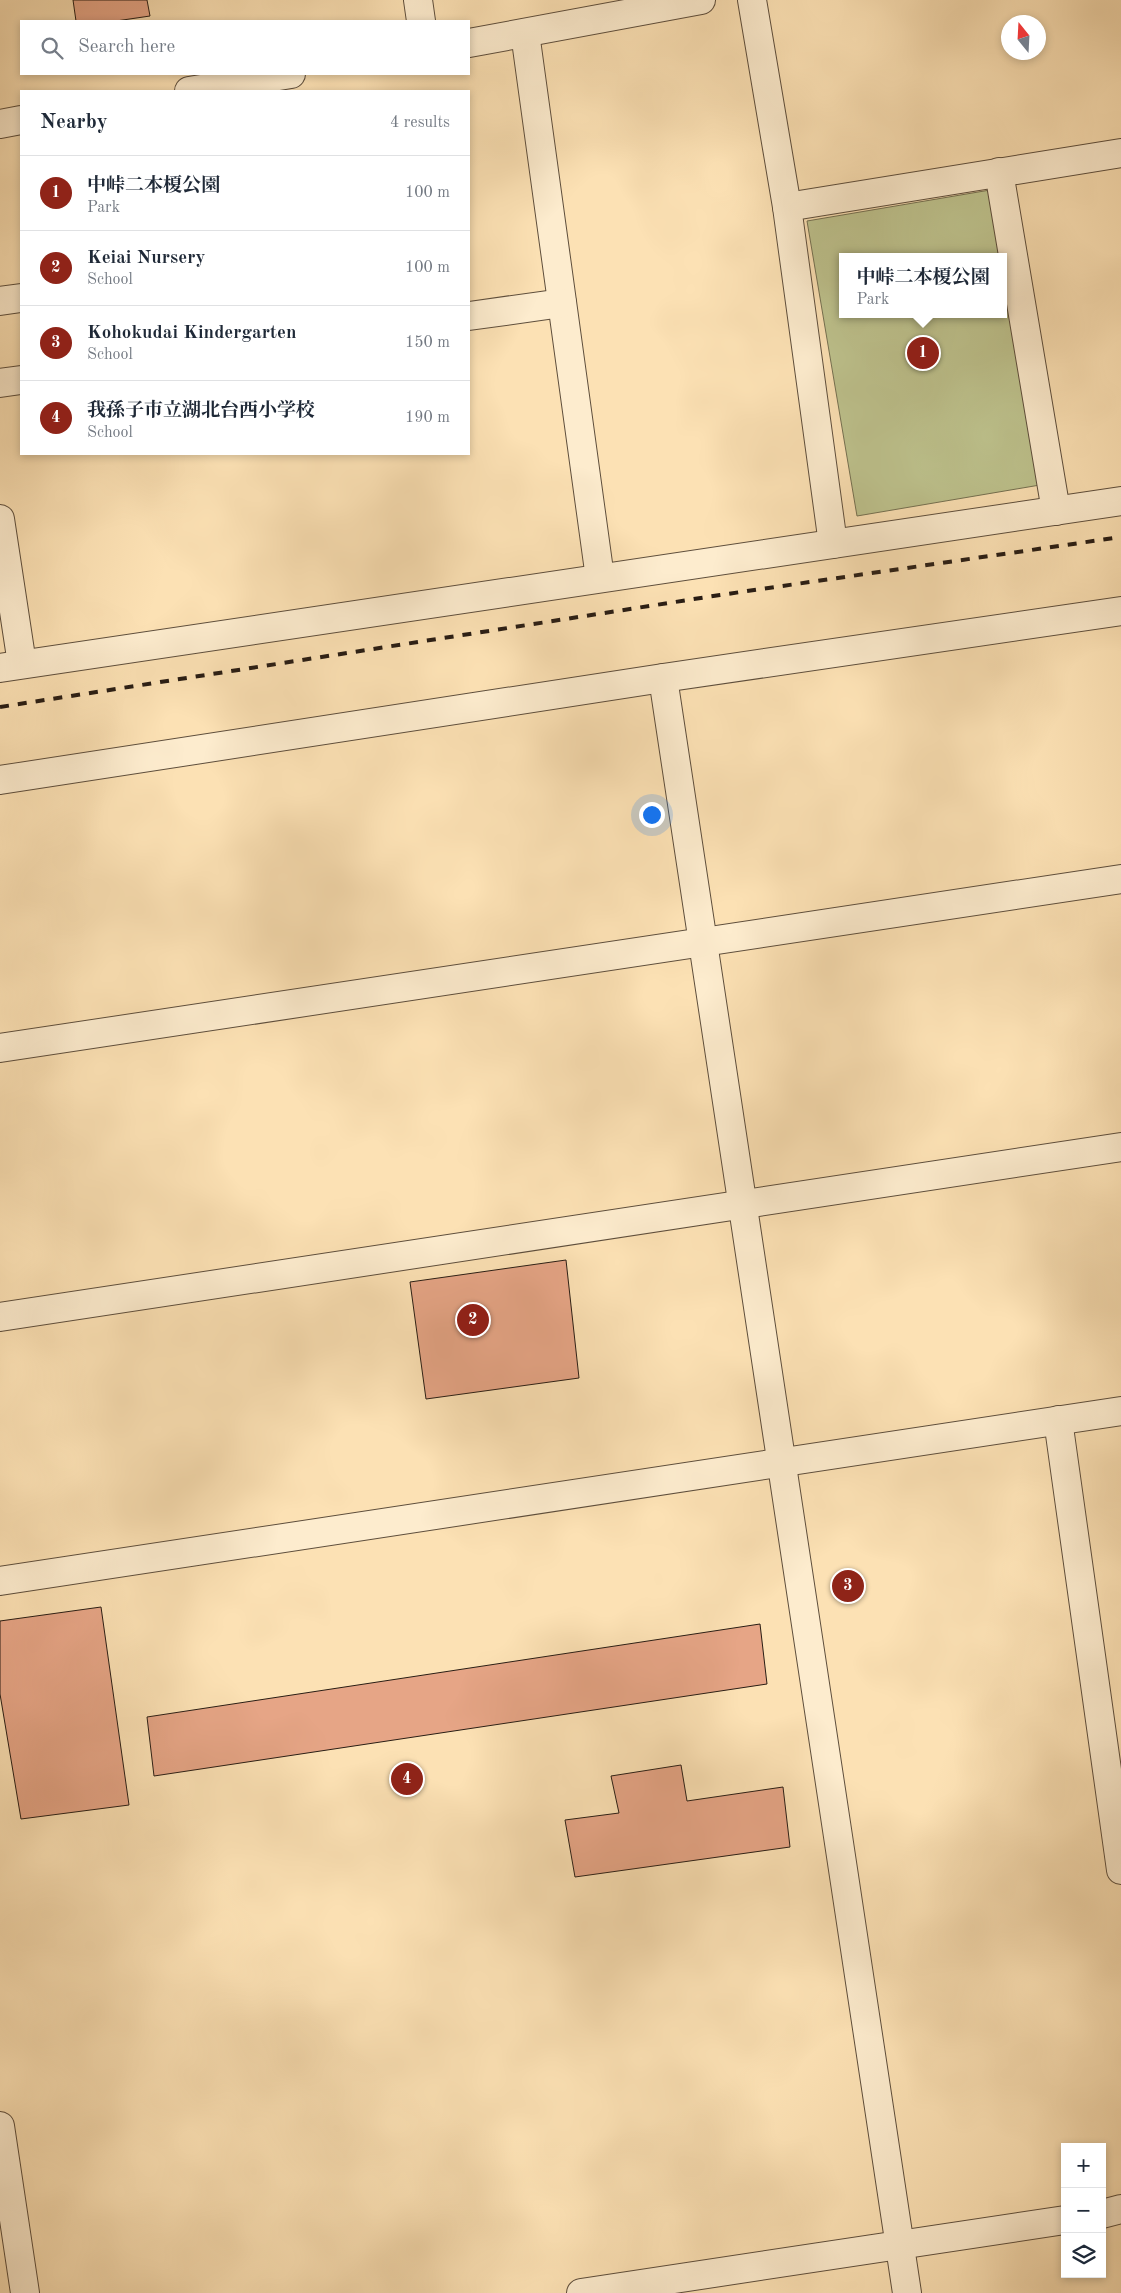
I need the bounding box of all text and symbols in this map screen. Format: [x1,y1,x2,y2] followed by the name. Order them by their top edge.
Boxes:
[1001,15,1046,60] north arrow
[20,20,470,75] search box
[38,34,66,62] icon: search
[78,38,175,57] text: Search here
[40,112,108,133] text: Nearby
[390,115,450,131] text: 4 results
[87,177,220,196] text: 中峠二本榎公園
[51,185,61,201] text: 1
[405,185,450,201] text: 100 m
[87,200,120,216] text: Park
[87,249,205,268] text: Keiai Nursery
[839,253,1007,318] popup
[51,260,61,276] text: 2
[405,260,450,276] text: 100 m
[856,269,990,288] text: 中峠二本榎公園
[87,272,133,288] text: School
[856,292,889,308] text: Park
[87,324,296,343] text: Kohokudai Kindergarten
[907,334,939,372] pin: 1
[51,335,61,351] text: 3
[405,335,450,351] text: 150 m
[87,347,133,363] text: School
[87,402,315,421] text: 我孫子市立湖北台西小学校
[51,410,61,426] text: 4
[405,410,450,426] text: 190 m
[87,425,133,441] text: School
[639,802,665,828] your location
[457,1301,489,1339] pin: 2
[832,1567,864,1605] pin: 3
[391,1760,423,1798] pin: 4
[1061,2143,1106,2278] map controls
[1061,2143,1106,2188] button: +
[1061,2188,1106,2233] button: −
[1061,2233,1106,2278] button: layers

